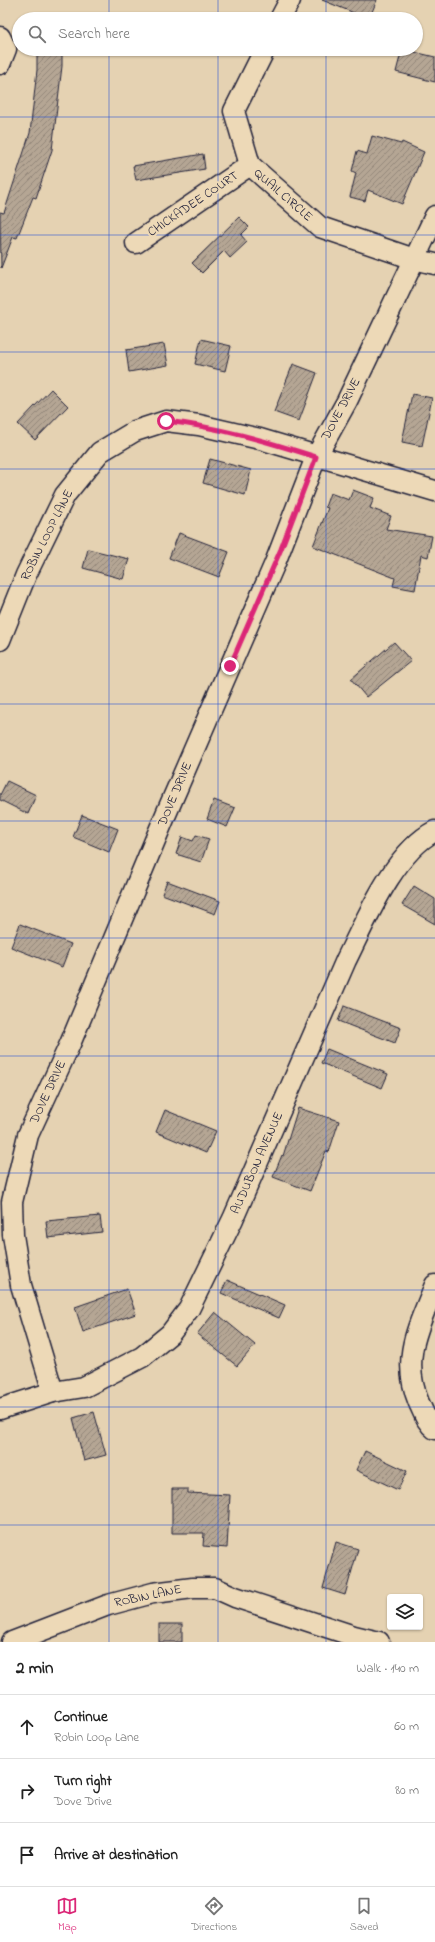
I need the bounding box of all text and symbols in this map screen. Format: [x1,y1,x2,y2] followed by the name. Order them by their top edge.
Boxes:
[12,12,423,56] search box
[26,23,48,45] icon: search
[58,23,130,45] text: Search here
[249,164,317,226] street label: QUAIL CIRCLE
[144,166,243,241] street label: CHICKADEE COURT
[316,374,365,445] street label: DOVE DRIVE
[157,412,175,430] route start
[16,486,78,584] street label: ROBIN LOOP LANE
[221,657,239,675] route end
[153,759,197,830] street label: DOVE DRIVE
[25,1057,71,1128] street label: DOVE DRIVE
[226,1109,288,1217] street label: AUDUBON AVENUE
[113,1580,183,1612] street label: ROBIN LANE
[387,1594,423,1630] map controls
[387,1594,423,1630] button: layers
[16,1656,53,1681] text: 2 min
[356,1659,419,1678] text: Walk · 140 m
[54,1706,108,1728] text: Continue
[16,1716,38,1738] icon: ahead
[394,1717,419,1736] text: 60 m
[54,1728,139,1747] text: Robin Loop Lane
[54,1770,112,1792] text: Turn right
[16,1780,38,1802] icon: right
[395,1781,419,1800] text: 80 m
[54,1792,112,1811] text: Dove Drive
[16,1844,38,1866] icon: arrive
[54,1844,178,1866] text: Arrive at destination
[56,1895,78,1935] tab: Map
[191,1895,237,1935] tab: Directions
[350,1895,379,1935] tab: Saved

